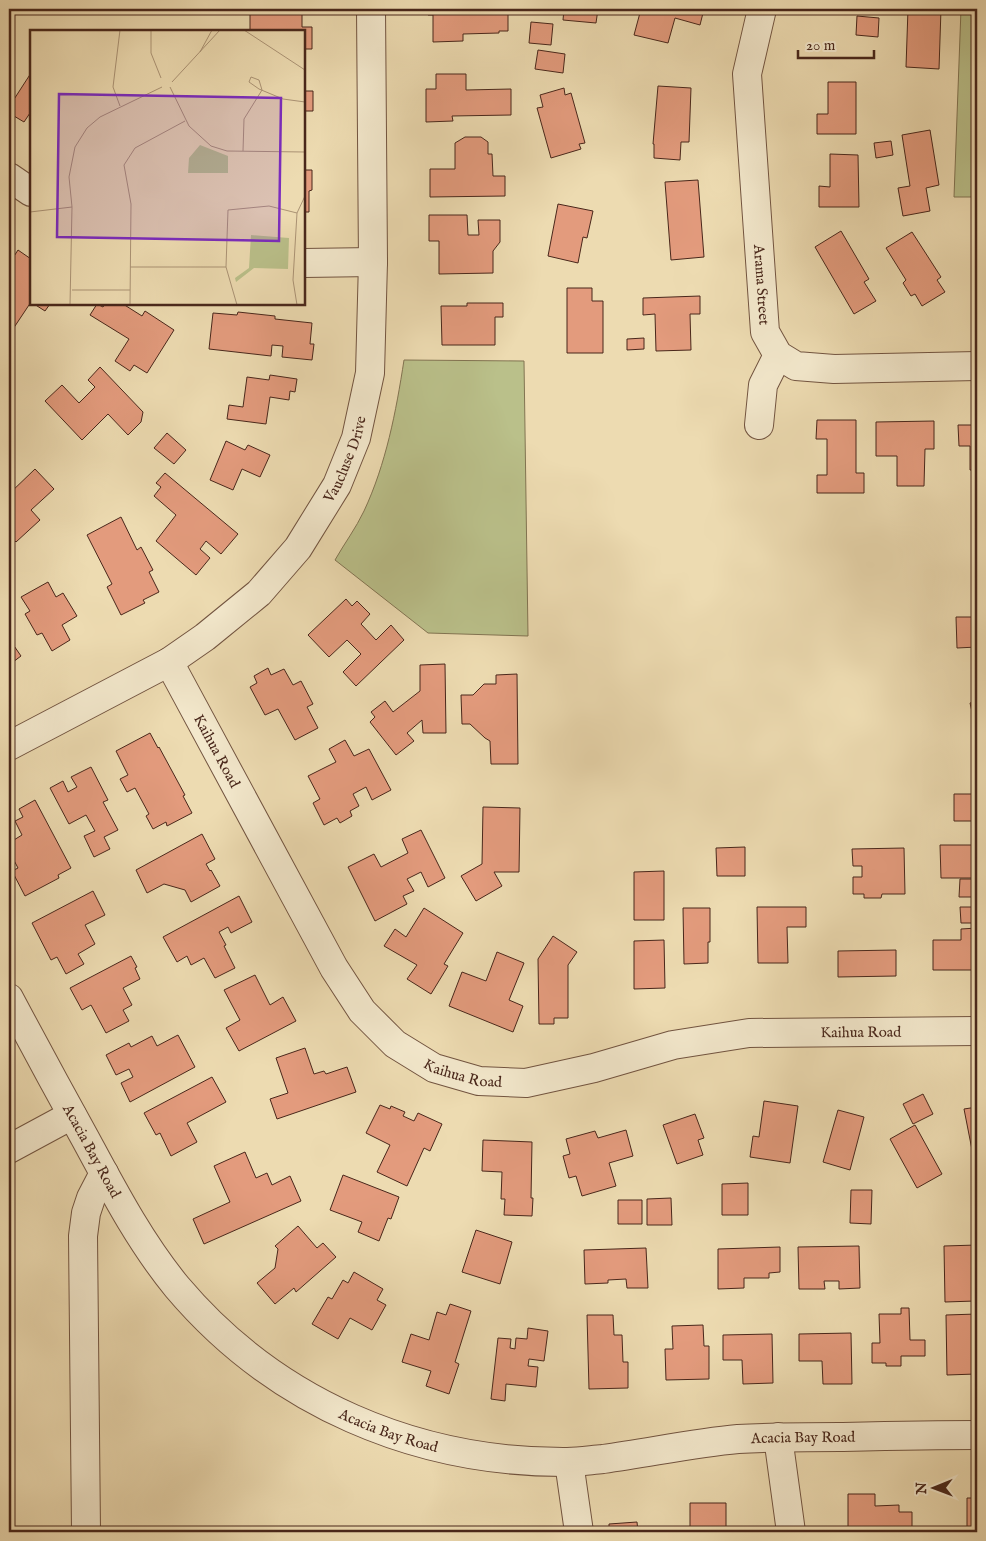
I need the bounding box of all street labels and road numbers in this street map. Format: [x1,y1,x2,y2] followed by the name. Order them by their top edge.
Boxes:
[749,243,774,326] street label: Arama Street
[319,414,370,507] street label: Vaucluse Drive
[189,711,245,792] street label: Kaihua Road
[820,1022,902,1042] street label: Kaihua Road
[420,1054,503,1092] street label: Kaihua Road
[58,1100,126,1202] street label: Acacia Bay Road
[335,1404,441,1457] street label: Acacia Bay Road
[750,1427,856,1448] street label: Acacia Bay Road

